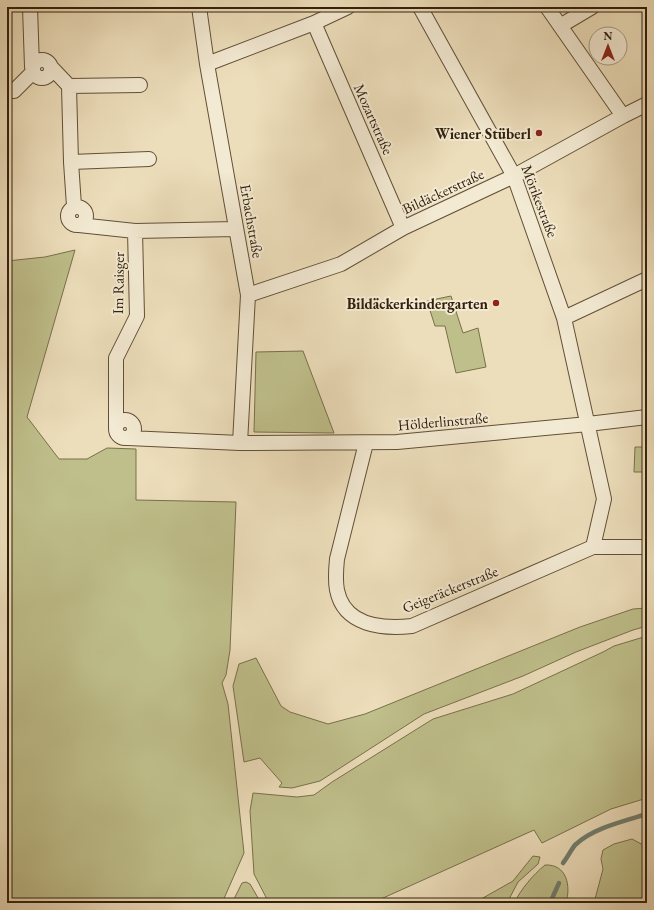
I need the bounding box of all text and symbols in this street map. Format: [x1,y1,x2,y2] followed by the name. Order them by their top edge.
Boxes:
[588,26,628,66] north arrow
[604,29,613,43] text: N
[350,81,398,158] street label: Mozartstraße
[435,124,532,143] place label: Wiener Stüberl
[534,128,544,138] marker: Wiener Stüberl
[517,162,563,240] street label: Mörikestraße
[399,164,487,218] street label: Bildäckerstraße
[236,183,268,260] street label: Erbachstraße
[108,252,128,314] street label: Im Raisger
[347,294,489,313] place label: Bildäckerkindergarten
[491,298,501,308] marker: Bildäckerkindergarten
[397,408,489,434] street label: Hölderlinstraße
[399,561,501,617] street label: Geigeräckerstraße

